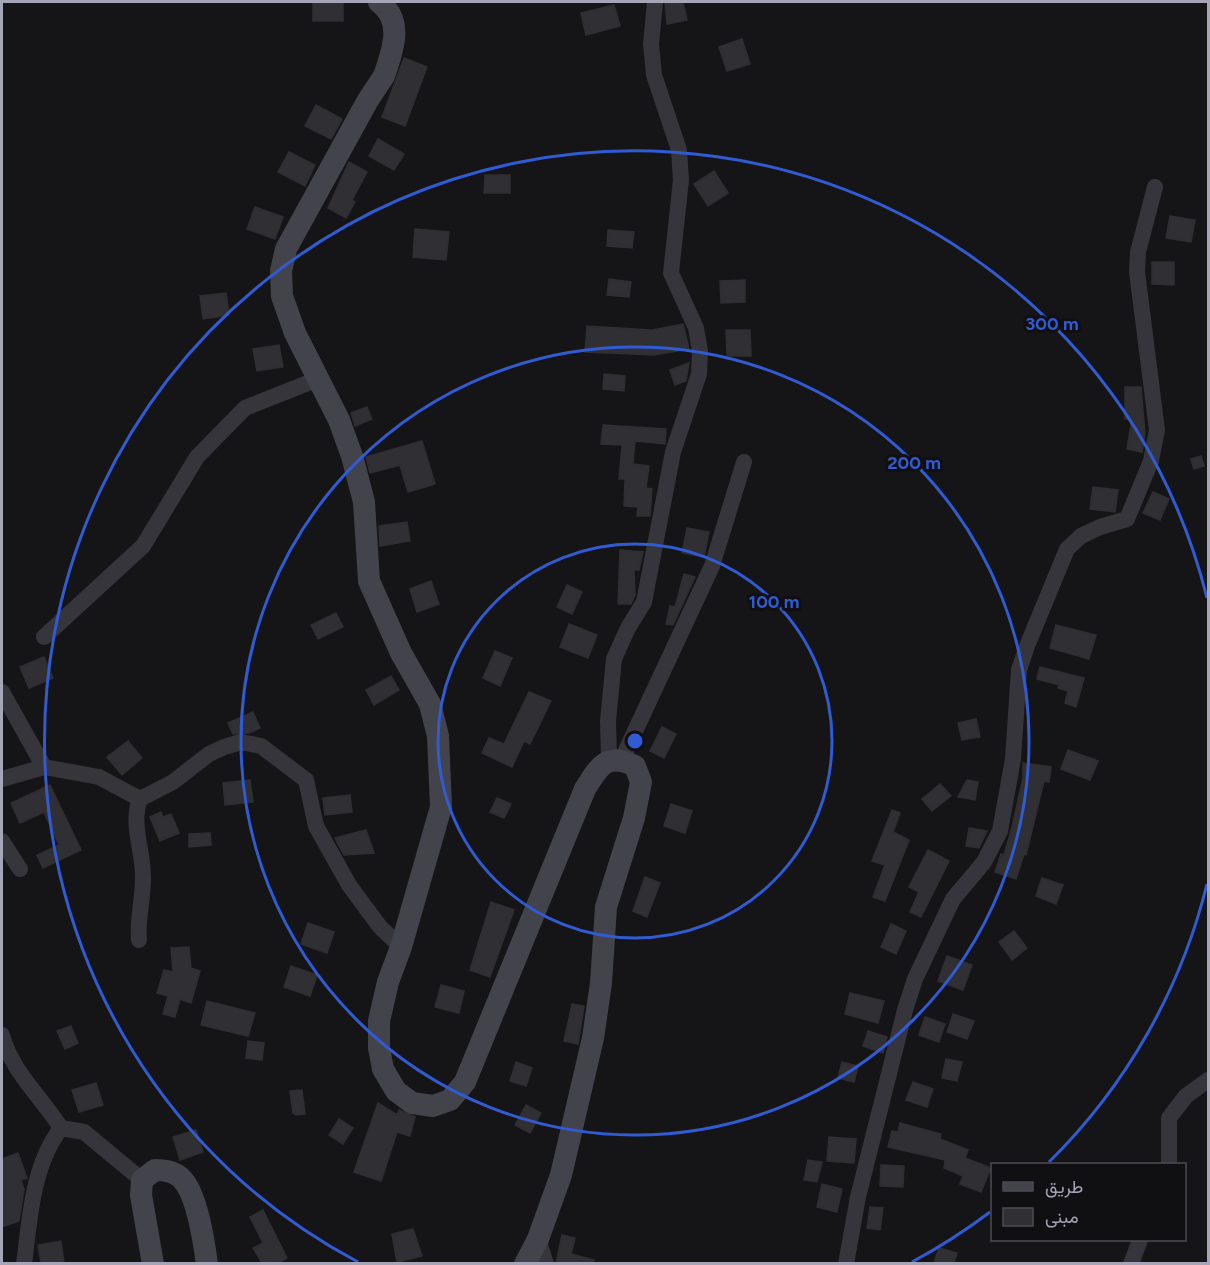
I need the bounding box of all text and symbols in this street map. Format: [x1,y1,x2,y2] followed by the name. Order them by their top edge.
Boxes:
[1025,313,1079,335] text: 300 m
[887,452,941,474] text: 200 m
[749,591,799,613] text: 100 m
[625,731,645,751] centre of rings
[991,1163,1186,1241] legend
[1045,1176,1083,1198] text: طريق
[1045,1206,1079,1228] text: مبنى

